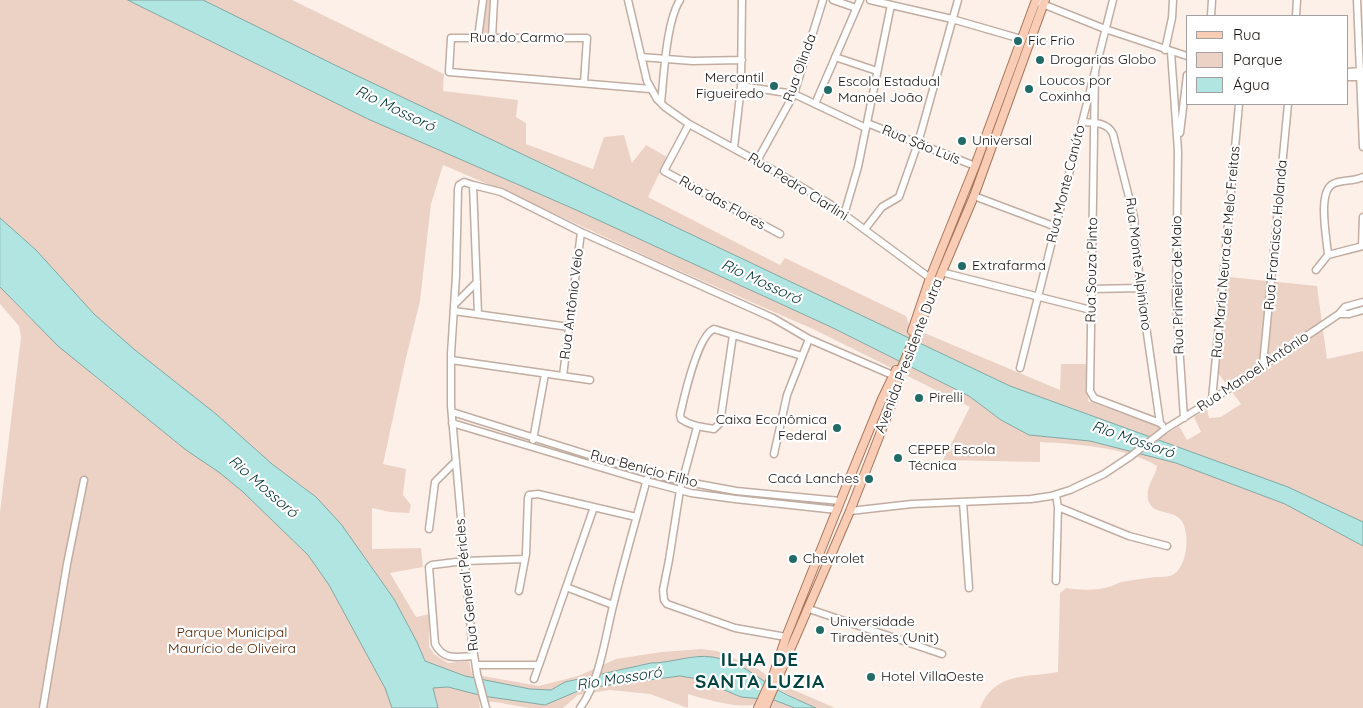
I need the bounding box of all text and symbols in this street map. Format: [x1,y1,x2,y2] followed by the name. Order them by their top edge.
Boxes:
[1186,15,1348,105] legend
[1233,25,1261,44] text: Rua
[470,30,564,46] street label: Rua do Carmo
[780,32,820,104] street label: Rua Olinda
[1028,33,1075,49] place label: Fic Frio
[1012,35,1024,47] marker: Fic Frio
[1233,50,1283,69] text: Parque
[1050,52,1156,68] place label: Drogarias Globo
[1034,54,1046,66] marker: Drogarias Globo
[696,70,764,102] place label: Mercantil Figueiredo
[1039,73,1111,105] place label: Loucos por Coxinha
[838,74,940,106] place label: Escola Estadual Manoel João
[1233,75,1270,94] text: Água
[768,80,780,92] marker: Mercantil Figueiredo
[352,82,438,136] water label: Rio Mossoró
[1023,83,1035,95] marker: Loucos por Coxinha
[822,84,834,96] marker: Escola Estadual Manoel João
[879,122,963,168] street label: Rua São Luís
[1043,123,1089,245] street label: Rua Monte Canúto
[972,133,1032,149] place label: Universal
[956,135,968,147] marker: Universal
[1208,145,1244,359] street label: Rua Maria Neura de Melo Freitas
[745,149,851,225] street label: Rua Pedro Ciarlini
[1261,159,1291,311] street label: Rua Francisco Holanda
[676,172,768,234] street label: Rua das Flores
[1122,197,1154,331] street label: Rua Monte Alpiniano
[1168,215,1188,355] street label: Rua Primeiro de Maio
[1083,217,1101,323] street label: Rua Souza Pinto
[557,248,587,360] street label: Rua Antônio Veio
[718,256,804,308] water label: Rio Mossoró
[972,258,1046,274] place label: Extrafarma
[956,260,968,272] marker: Extrafarma
[872,276,946,436] street label: Avenida Presidente Dutra
[1194,328,1312,416] street label: Rua Manoel Antônio
[929,390,963,406] place label: Pirelli
[913,392,925,404] marker: Pirelli
[716,412,827,444] place label: Caixa Econômica Federal
[1089,418,1177,462] water label: Rio Mossoró
[831,422,843,434] marker: Caixa Econômica Federal
[908,442,995,474] place label: CEPEP Escola Técnica
[588,447,700,491] street label: Rua Benício Filho
[225,452,301,522] water label: Rio Mossoró
[892,452,904,464] marker: CEPEP Escola Técnica
[768,471,859,487] place label: Cacá Lanches
[863,473,875,485] marker: Cacá Lanches
[452,518,482,652] street label: Rua General Péricles
[803,551,865,567] place label: Chevrolet
[787,553,799,565] marker: Chevrolet
[830,614,939,646] place label: Universidade Tiradentes (Unit)
[814,624,826,636] marker: Universidade Tiradentes (Unit)
[168,625,296,658] park label: Parque Municipal Maurício de Oliveira
[694,649,826,693] district label: ILHA DE SANTA LUZIA
[575,663,663,695] water label: Rio Mossoró
[881,669,984,685] place label: Hotel VillaOeste
[865,671,877,683] marker: Hotel VillaOeste

